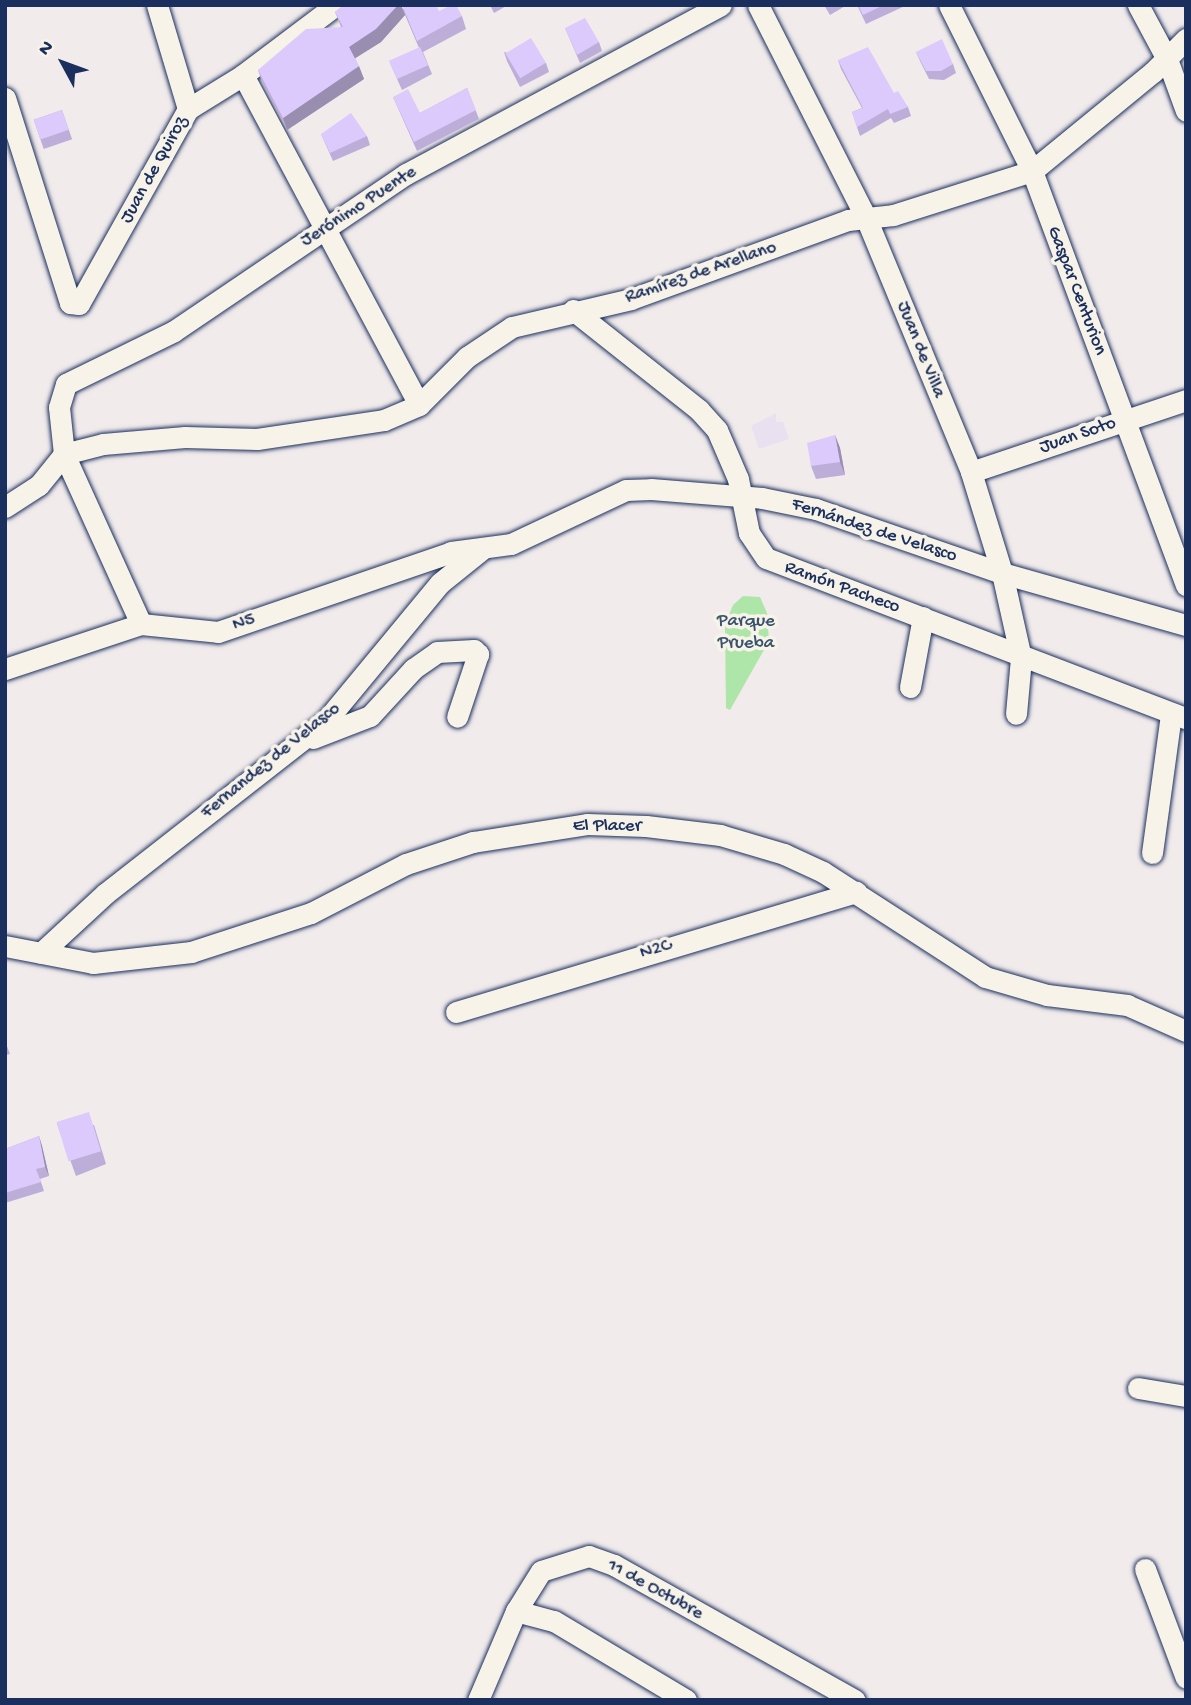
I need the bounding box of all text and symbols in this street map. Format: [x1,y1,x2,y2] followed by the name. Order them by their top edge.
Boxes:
[28,28,98,98] north arrow
[34,37,60,61] text: N
[116,112,194,228] street label: Juan de Quiroz
[297,161,421,253] street label: Jerónimo Puente
[1041,223,1111,359] street label: Gaspar Centurion
[622,236,780,310] street label: Ramírez de Arellano
[890,298,950,402] street label: Juan de Villa
[1037,412,1119,460] street label: Juan Soto
[788,493,960,569] street label: Fernández de Velasco
[781,557,903,619] street label: Ramón Pacheco
[230,609,258,637] street label: N5
[717,611,775,655] park label: Parque Prueba
[197,698,345,824] street label: Fernandez de Velasco
[573,816,641,838] street label: El Placer
[637,934,675,966] street label: N2C
[603,1554,707,1626] street label: 11 de Octubre

